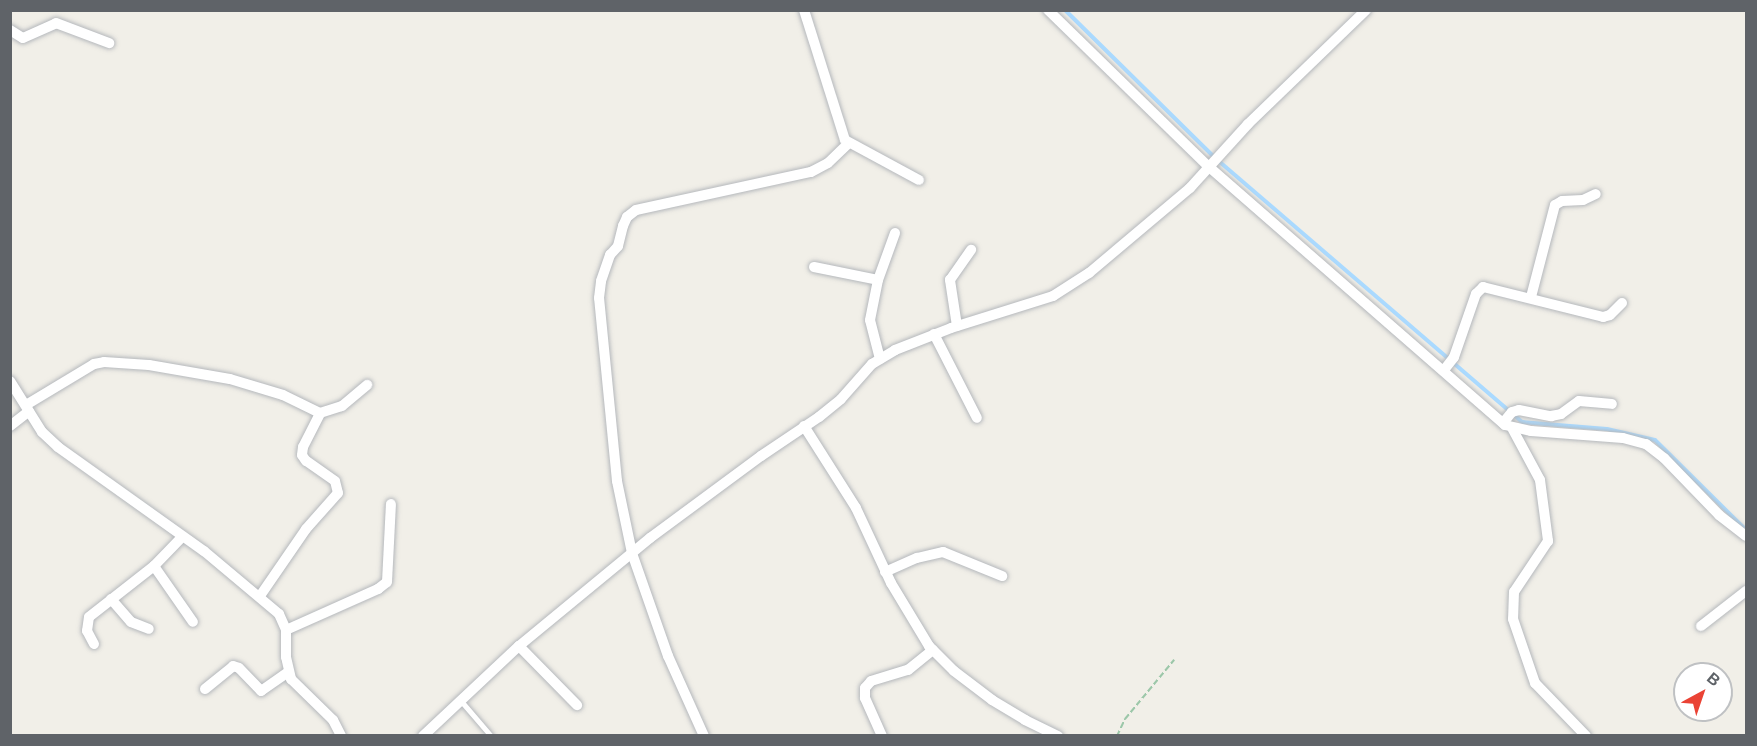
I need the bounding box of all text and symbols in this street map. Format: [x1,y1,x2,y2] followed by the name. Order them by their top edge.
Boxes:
[1673,662,1733,722] north arrow
[1704,669,1723,690] text: B

